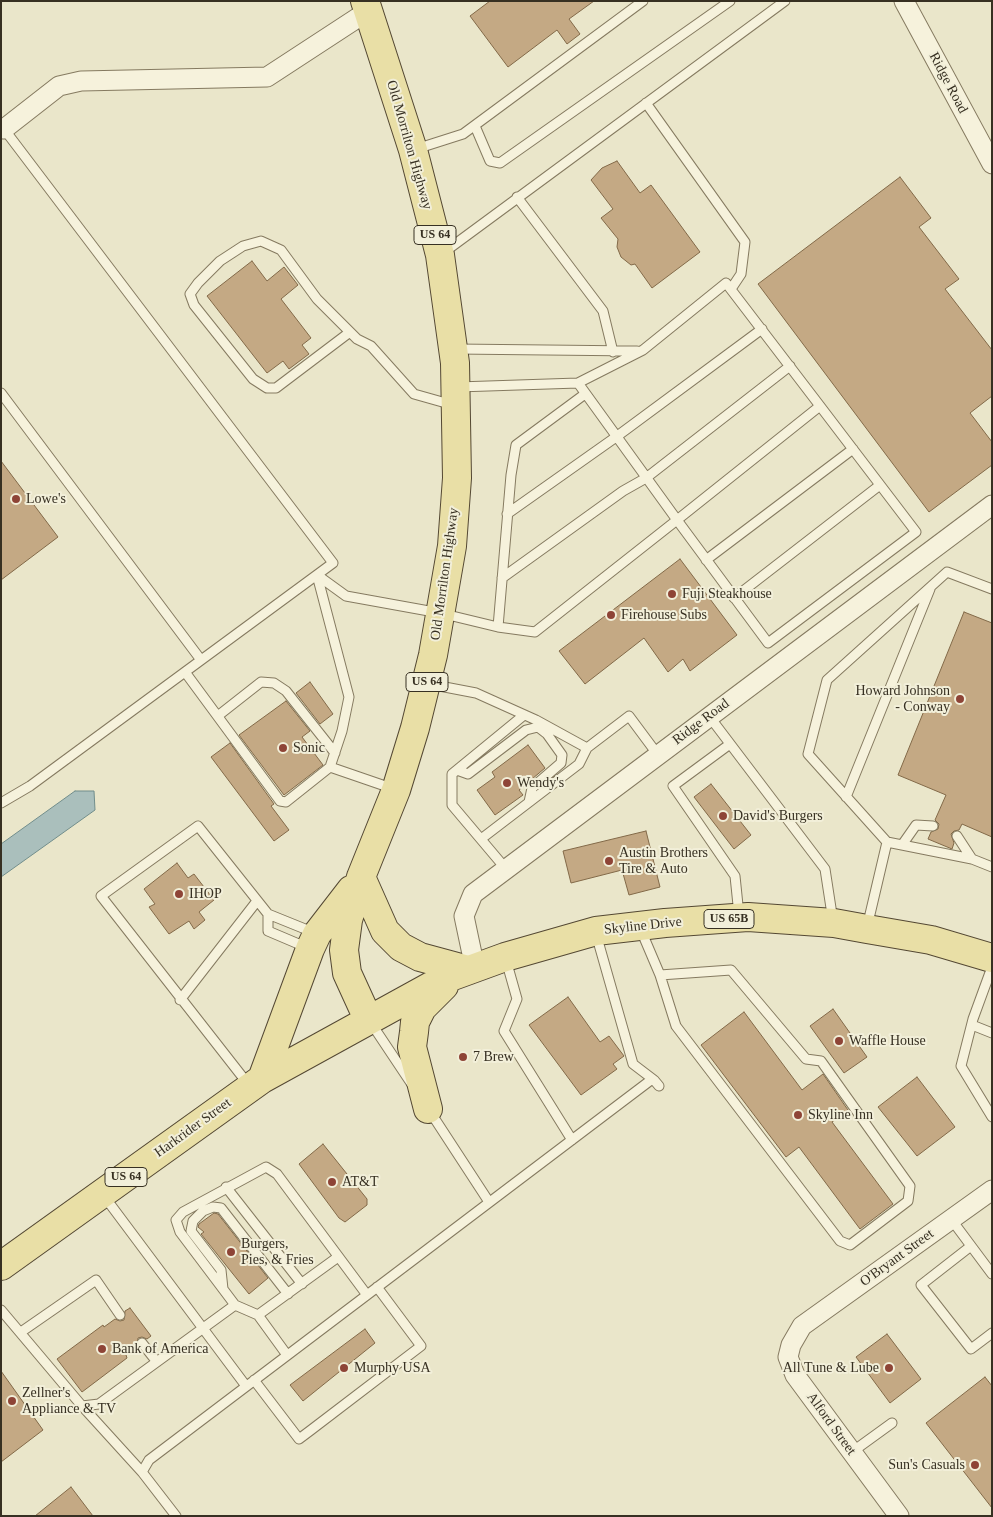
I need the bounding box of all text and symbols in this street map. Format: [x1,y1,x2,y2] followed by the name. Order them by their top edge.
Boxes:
[925,50,971,116] street label: Ridge Road
[382,78,436,212] street label: Old Morrilton Highway
[414,226,456,244] road number: US 64
[26,491,66,507] place label: Lowe's
[10,493,22,505] marker: Lowe's
[427,507,463,641] street label: Old Morrilton Highway
[682,586,772,602] place label: Fuji Steakhouse
[666,588,678,600] marker: Fuji Steakhouse
[621,607,707,623] place label: Firehouse Subs
[605,609,617,621] marker: Firehouse Subs
[406,672,448,692] road number: US 64
[856,683,950,716] place label: Howard Johnson - Conway
[954,693,966,705] marker: Howard Johnson - Conway
[669,695,733,749] street label: Ridge Road
[293,740,325,756] place label: Sonic
[277,742,289,754] marker: Sonic
[517,775,564,791] place label: Wendy's
[501,777,513,789] marker: Wendy's
[733,808,823,824] place label: David's Burgers
[717,810,729,822] marker: David's Burgers
[619,845,708,878] place label: Austin Brothers Tire & Auto
[603,855,615,867] marker: Austin Brothers Tire & Auto
[189,886,222,902] place label: IHOP
[173,888,185,900] marker: IHOP
[704,910,754,929] road number: US 65B
[603,914,683,938] street label: Skyline Drive
[849,1033,926,1049] place label: Waffle House
[833,1035,845,1047] marker: Waffle House
[473,1049,514,1065] place label: 7 Brew
[457,1051,469,1063] marker: 7 Brew
[151,1095,235,1161] street label: Harkrider Street
[808,1107,873,1123] place label: Skyline Inn
[792,1109,804,1121] marker: Skyline Inn
[105,1168,147,1186] road number: US 64
[342,1174,379,1190] place label: AT&T
[326,1176,338,1188] marker: AT&T
[857,1226,937,1290] street label: O'Bryant Street
[241,1236,314,1268] place label: Burgers, Pies, & Fries
[225,1246,237,1258] marker: Burgers, Pies, & Fries
[112,1341,208,1357] place label: Bank of America
[96,1343,108,1355] marker: Bank of America
[354,1360,431,1376] place label: Murphy USA
[783,1360,879,1376] place label: All Tune & Lube
[338,1362,350,1374] marker: Murphy USA
[883,1362,895,1374] marker: All Tune & Lube
[22,1385,116,1418] place label: Zellner's Appliance & TV
[803,1389,859,1459] street label: Alford Street
[6,1395,18,1407] marker: Zellner's Appliance & TV
[888,1457,965,1473] place label: Sun's Casuals
[969,1459,981,1471] marker: Sun's Casuals

